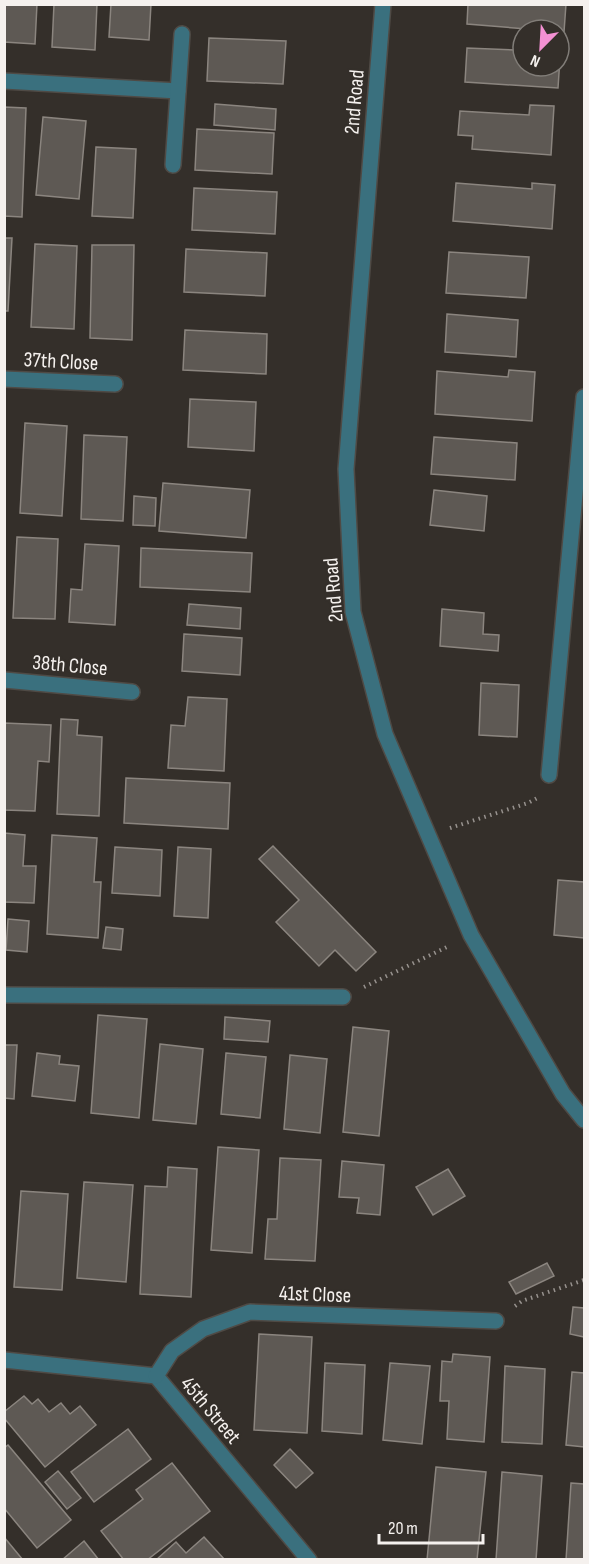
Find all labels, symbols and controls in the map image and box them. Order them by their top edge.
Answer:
north arrow [511,18,571,78]
text: N [528,50,543,71]
street label: 2nd Road [339,69,370,135]
street label: 37th Close [23,347,99,376]
street label: 2nd Road [318,557,349,623]
street label: 38th Close [31,650,109,681]
street label: 41st Close [278,1281,352,1308]
street label: 45th Street [175,1372,246,1449]
scale bar [379,1507,482,1545]
text: 20 m [388,1518,418,1539]

